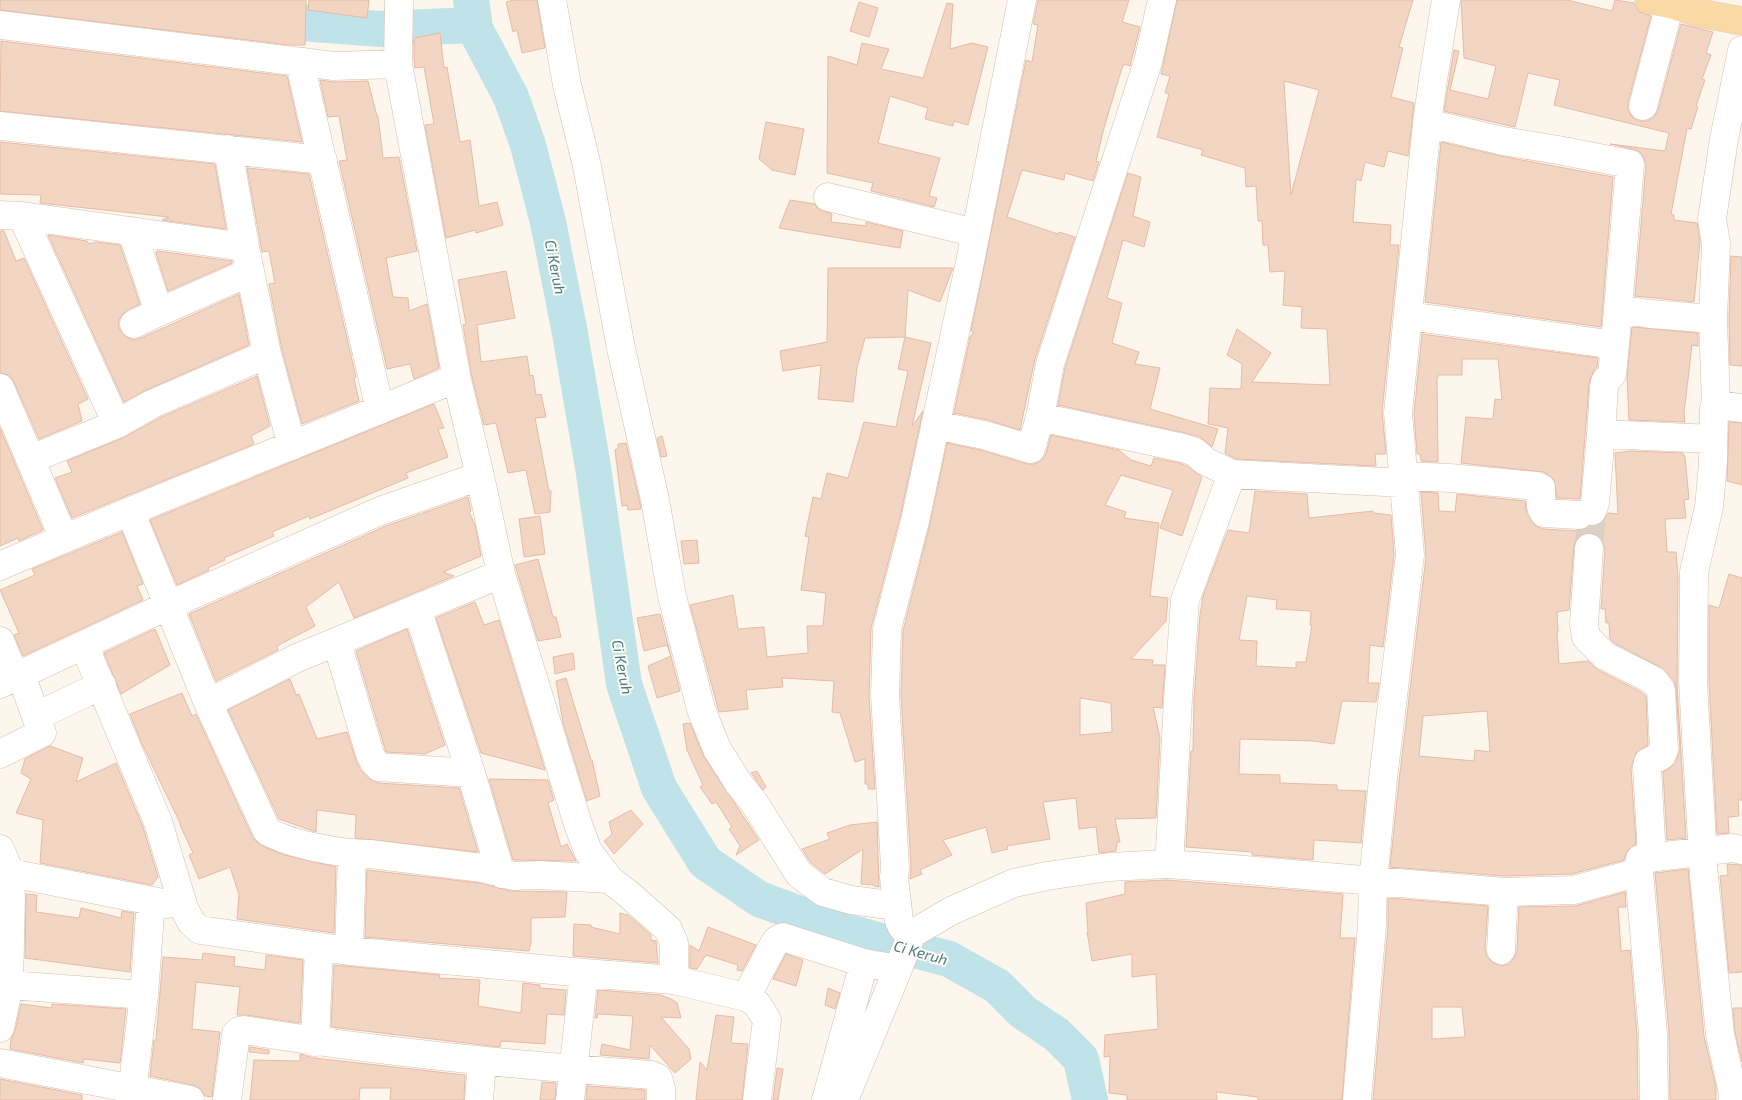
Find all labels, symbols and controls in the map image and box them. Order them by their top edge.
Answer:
water label: Ci Keruh [542,238,570,296]
water label: Ci Keruh [609,638,637,696]
water label: Ci Keruh [892,936,950,968]

